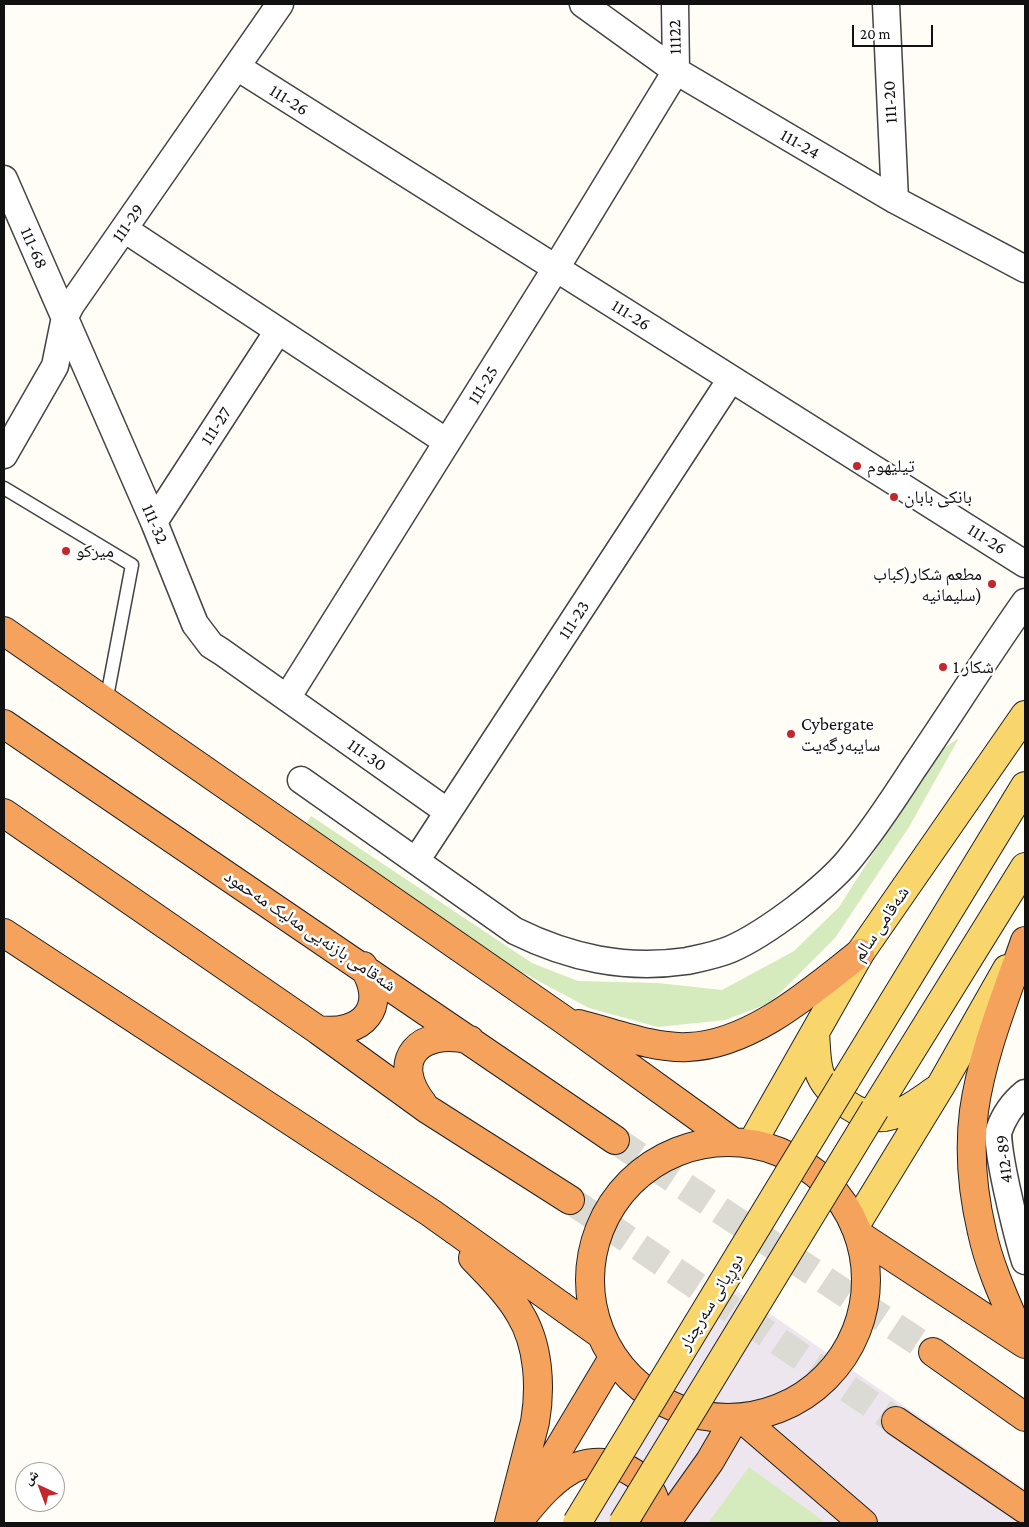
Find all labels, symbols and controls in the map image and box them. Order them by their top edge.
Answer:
scale bar [854,15,935,47]
street label: 11122 [664,19,686,55]
text: 20 m [860,26,891,42]
street label: 111-26 [265,80,313,120]
street label: 111-20 [878,80,902,124]
street label: 111-24 [776,124,824,164]
street label: 111-29 [107,200,149,246]
street label: 111-68 [15,224,53,272]
street label: 111-26 [607,295,655,335]
street label: 111-25 [463,362,503,408]
street label: 111-27 [196,403,236,449]
place label: تيليهوم [867,455,915,477]
marker: تيليهوم [851,460,863,472]
place label: بانکی بابان [904,486,972,508]
marker: بانکی بابان [888,491,900,503]
street label: 111-32 [137,501,173,547]
street label: 111-26 [963,519,1011,559]
place label: میرکو [76,540,114,562]
marker: میرکو [60,545,72,557]
place label: مطعم شكار(كباب سليمانيه) [873,563,982,606]
marker: مطعم شكار(كباب سليمانيه) [986,578,998,590]
street label: 111-23 [554,597,594,643]
place label: شكار 1 [953,656,994,678]
marker: شكار 1 [937,661,949,673]
place label: Cybergate سایبەرگەیت [801,713,880,756]
marker: Cybergate سایبەرگەیت [785,728,797,740]
street label: 111-30 [343,734,391,776]
street label: شەقامی بازنەیی مەلیک مەحمود [220,865,400,997]
street label: شەقامی سالم [848,882,914,966]
street label: 412-89 [991,1134,1017,1184]
street label: دوڕیانی سەرچنار [674,1250,748,1354]
north arrow [15,1462,65,1512]
text: ش [20,1466,41,1488]

